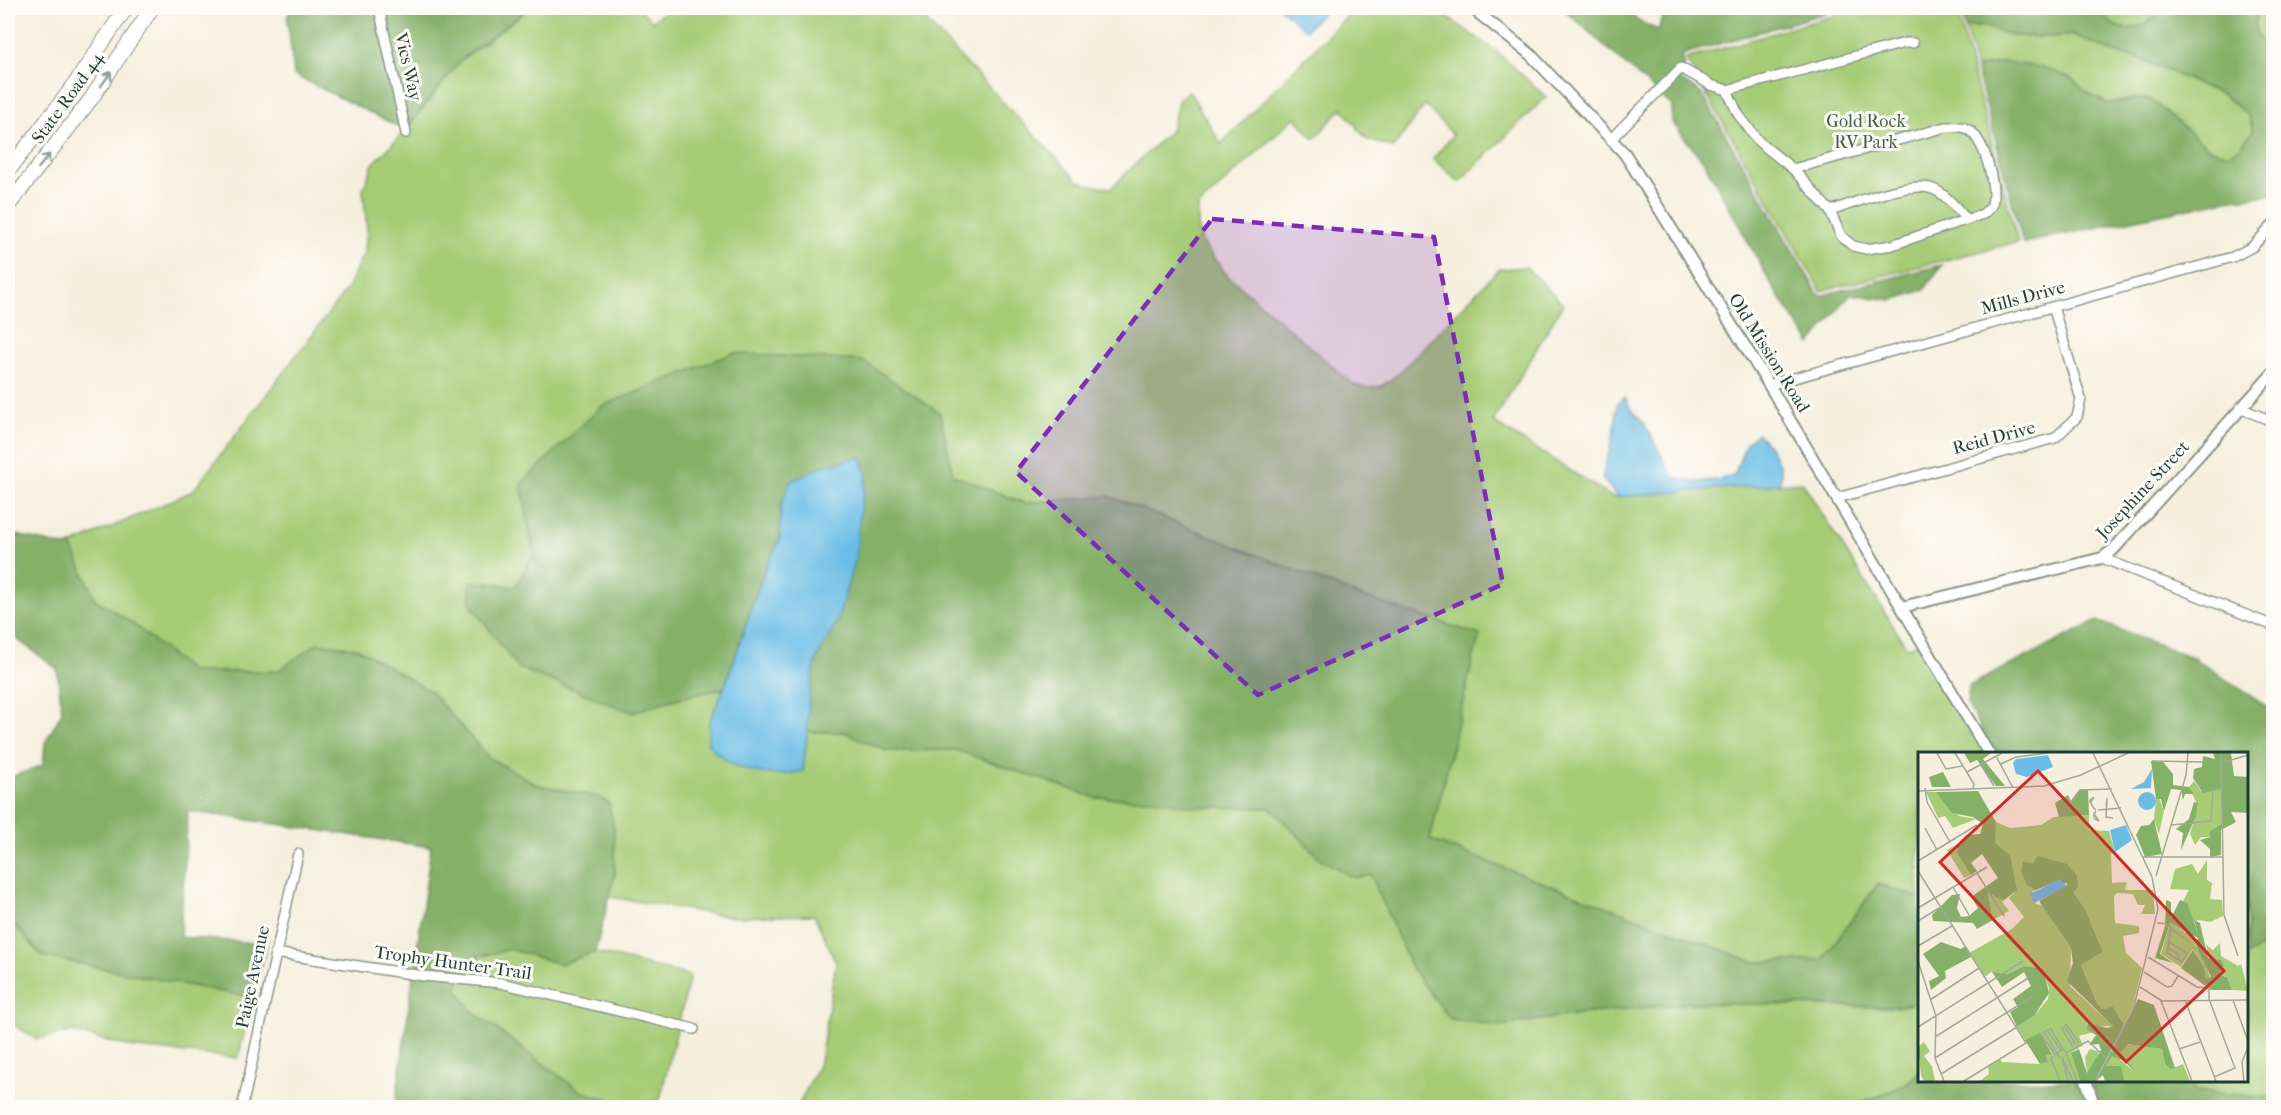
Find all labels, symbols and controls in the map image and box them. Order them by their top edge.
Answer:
street label: Vics Way [390,30,426,105]
street label: State Road 44 [28,48,109,148]
one-way arrow [99,70,112,87]
park label: Gold Rock RV Park [1826,111,1906,153]
one-way arrow [38,153,51,169]
street label: Mills Drive [1979,277,2067,319]
street label: Old Mission Road [1724,290,1814,417]
street label: Reid Drive [1950,417,2038,459]
street label: Josephine Street [2091,436,2194,545]
inset map [1918,752,2248,1082]
street label: Paige Avenue [232,924,274,1030]
street label: Trophy Hunter Trail [373,942,533,984]

